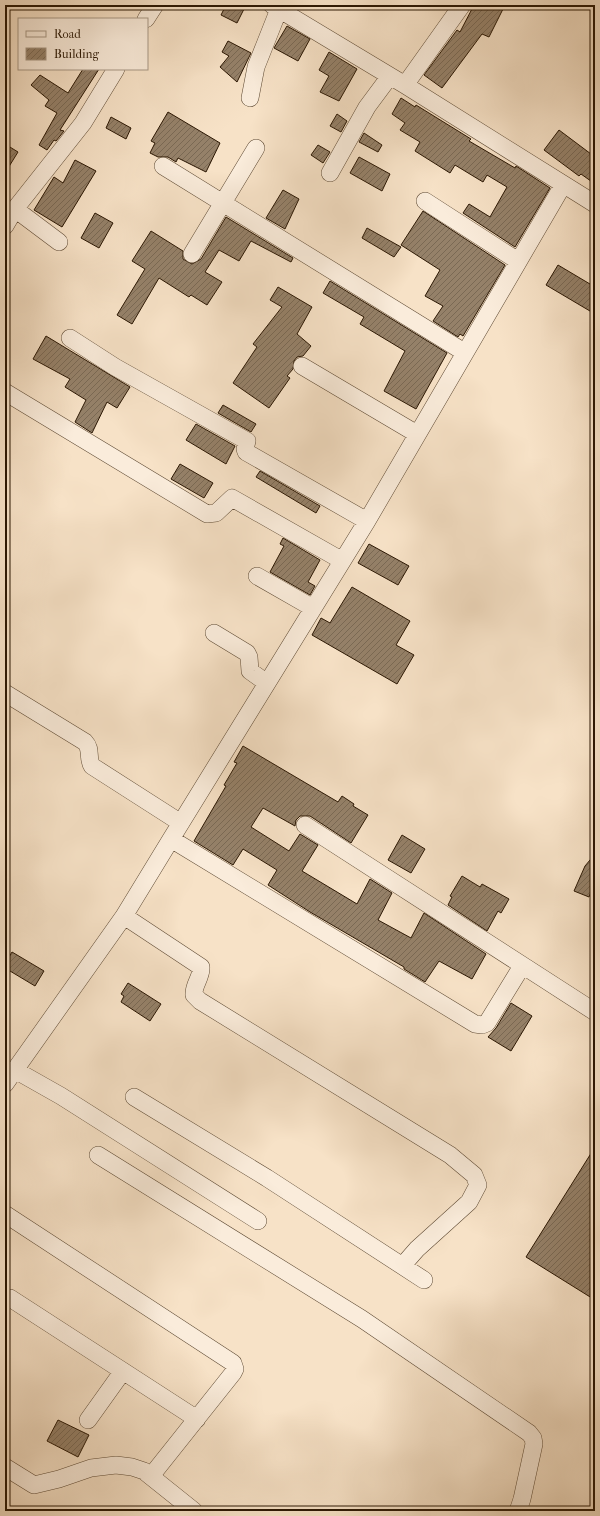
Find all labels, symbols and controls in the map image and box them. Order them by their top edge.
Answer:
legend [18,18,148,70]
text: Road [54,27,81,41]
text: Building [54,47,99,61]

